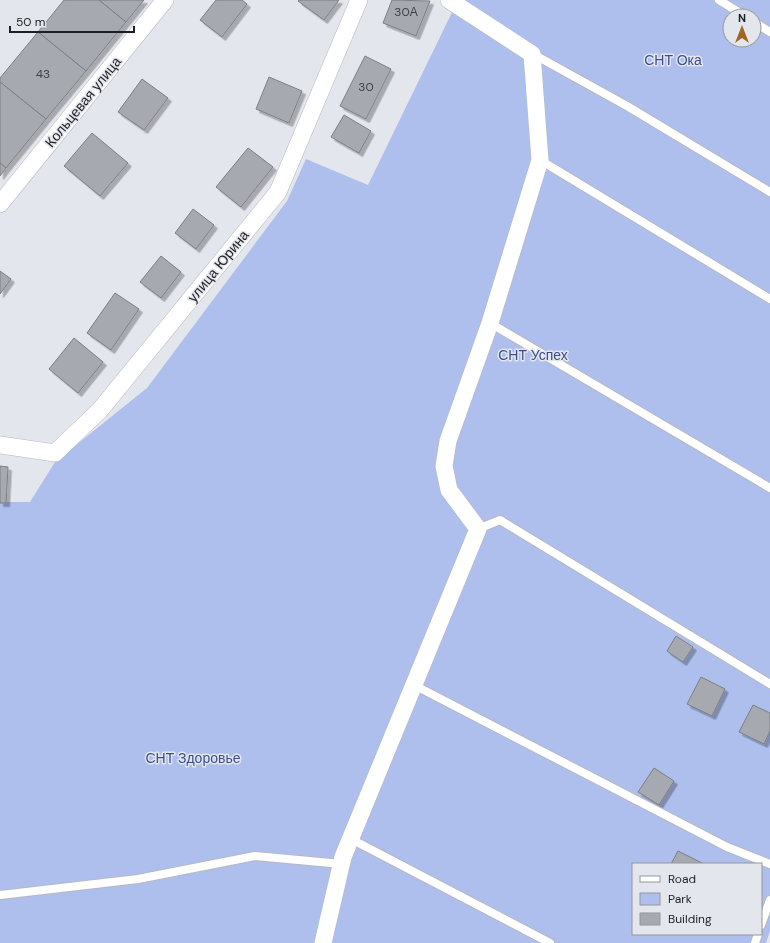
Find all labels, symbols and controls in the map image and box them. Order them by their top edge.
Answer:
house number: 30А [394,4,418,20]
scale bar [10,8,134,34]
north arrow [722,8,762,48]
text: N [738,11,746,25]
text: 50 m [16,14,45,30]
park label: СНТ Ока [644,51,702,69]
street label: Кольцевая улица [41,53,125,151]
house number: 43 [36,66,50,82]
house number: 30 [358,79,374,95]
street label: улица Юрина [183,226,253,306]
park label: СНТ Успех [498,346,568,364]
park label: СНТ Здоровье [146,749,241,767]
legend [632,863,762,935]
text: Road [668,871,696,887]
text: Park [668,891,692,907]
text: Building [668,911,712,927]

